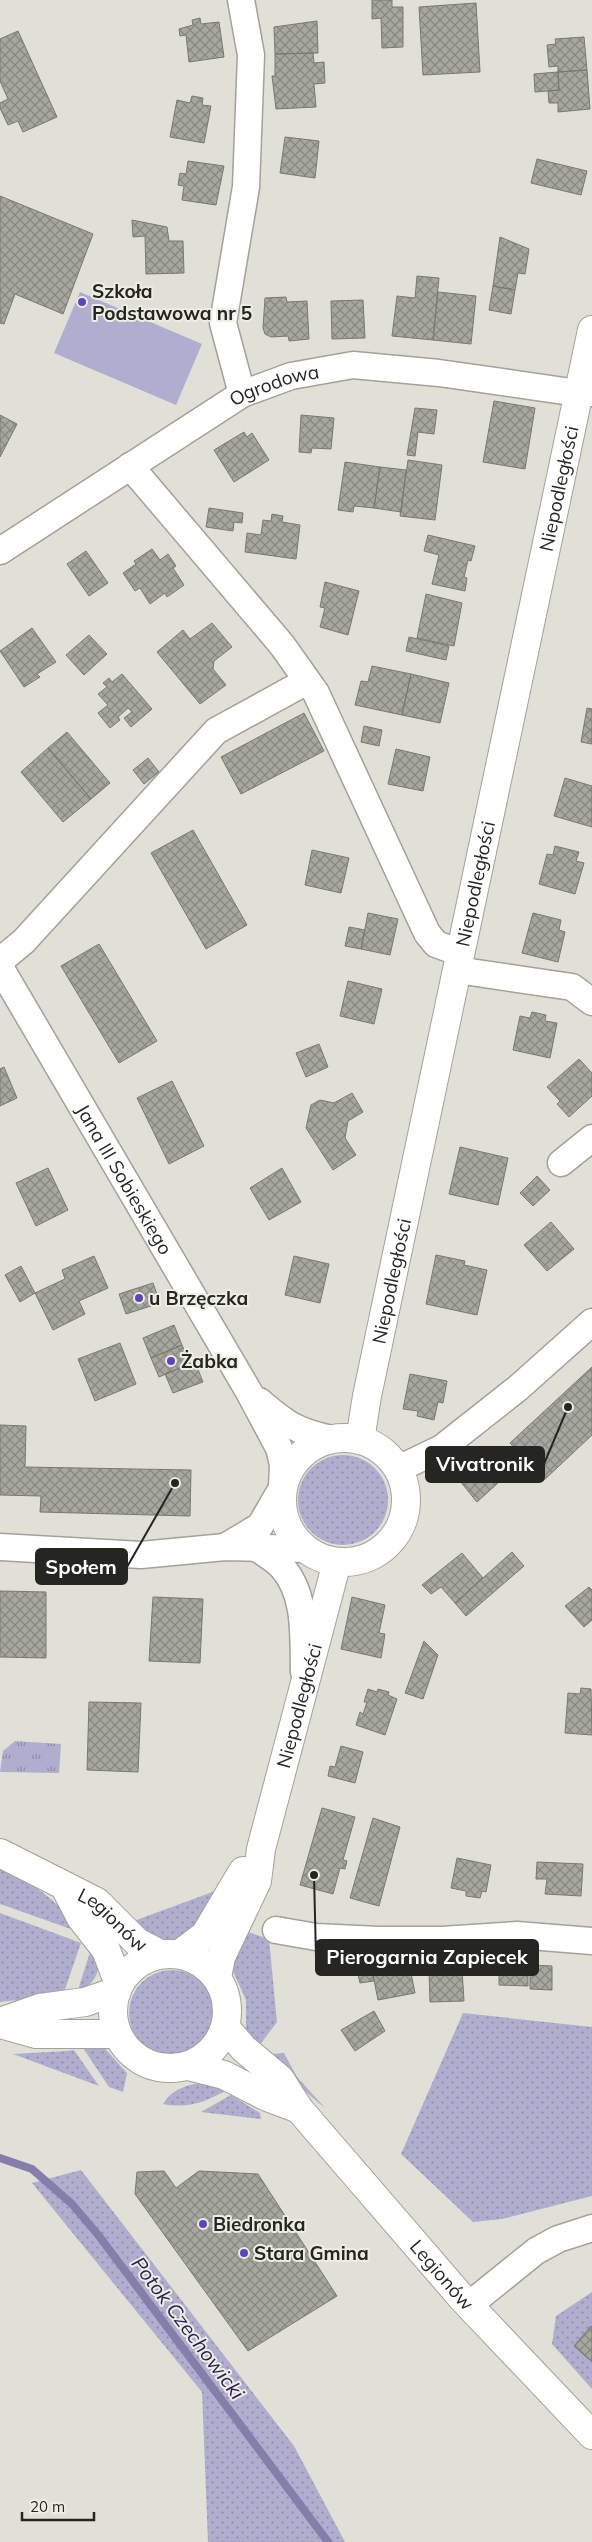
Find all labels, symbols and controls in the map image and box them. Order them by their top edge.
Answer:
place label: Szkoła Podstawowa nr 5 [92,279,252,325]
marker: Szkoła Podstawowa nr 5 [76,296,88,308]
street label: Ogrodowa [224,359,321,411]
street label: Niepodległości [534,424,583,554]
street label: Niepodległości [450,819,500,949]
street label: Jana III Sobieskiego [71,1100,178,1259]
street label: Niepodległości [366,1216,416,1346]
place label: u Brzęczka [149,1286,248,1310]
marker: u Brzęczka [133,1292,145,1304]
place label: Żabka [181,1349,238,1373]
marker: Żabka [165,1355,177,1367]
callout: Vivatronik [426,1447,544,1482]
text: Vivatronik [435,1451,535,1476]
callout: Społem [36,1549,127,1584]
text: Społem [45,1554,117,1579]
street label: Niepodległości [271,1641,327,1771]
street label: Legionów [74,1882,151,1957]
callout: Pierogarnia Zapiecek [316,1940,538,1975]
text: Pierogarnia Zapiecek [326,1944,529,1969]
place label: Biedronka [213,2212,305,2236]
marker: Biedronka [197,2218,209,2230]
street label: Legionów [405,2234,479,2315]
place label: Stara Gmina [254,2241,369,2265]
marker: Stara Gmina [238,2247,250,2259]
water label: Potok Czechowicki [127,2251,250,2404]
scale bar [22,2490,95,2522]
text: 20 m [30,2497,65,2516]

